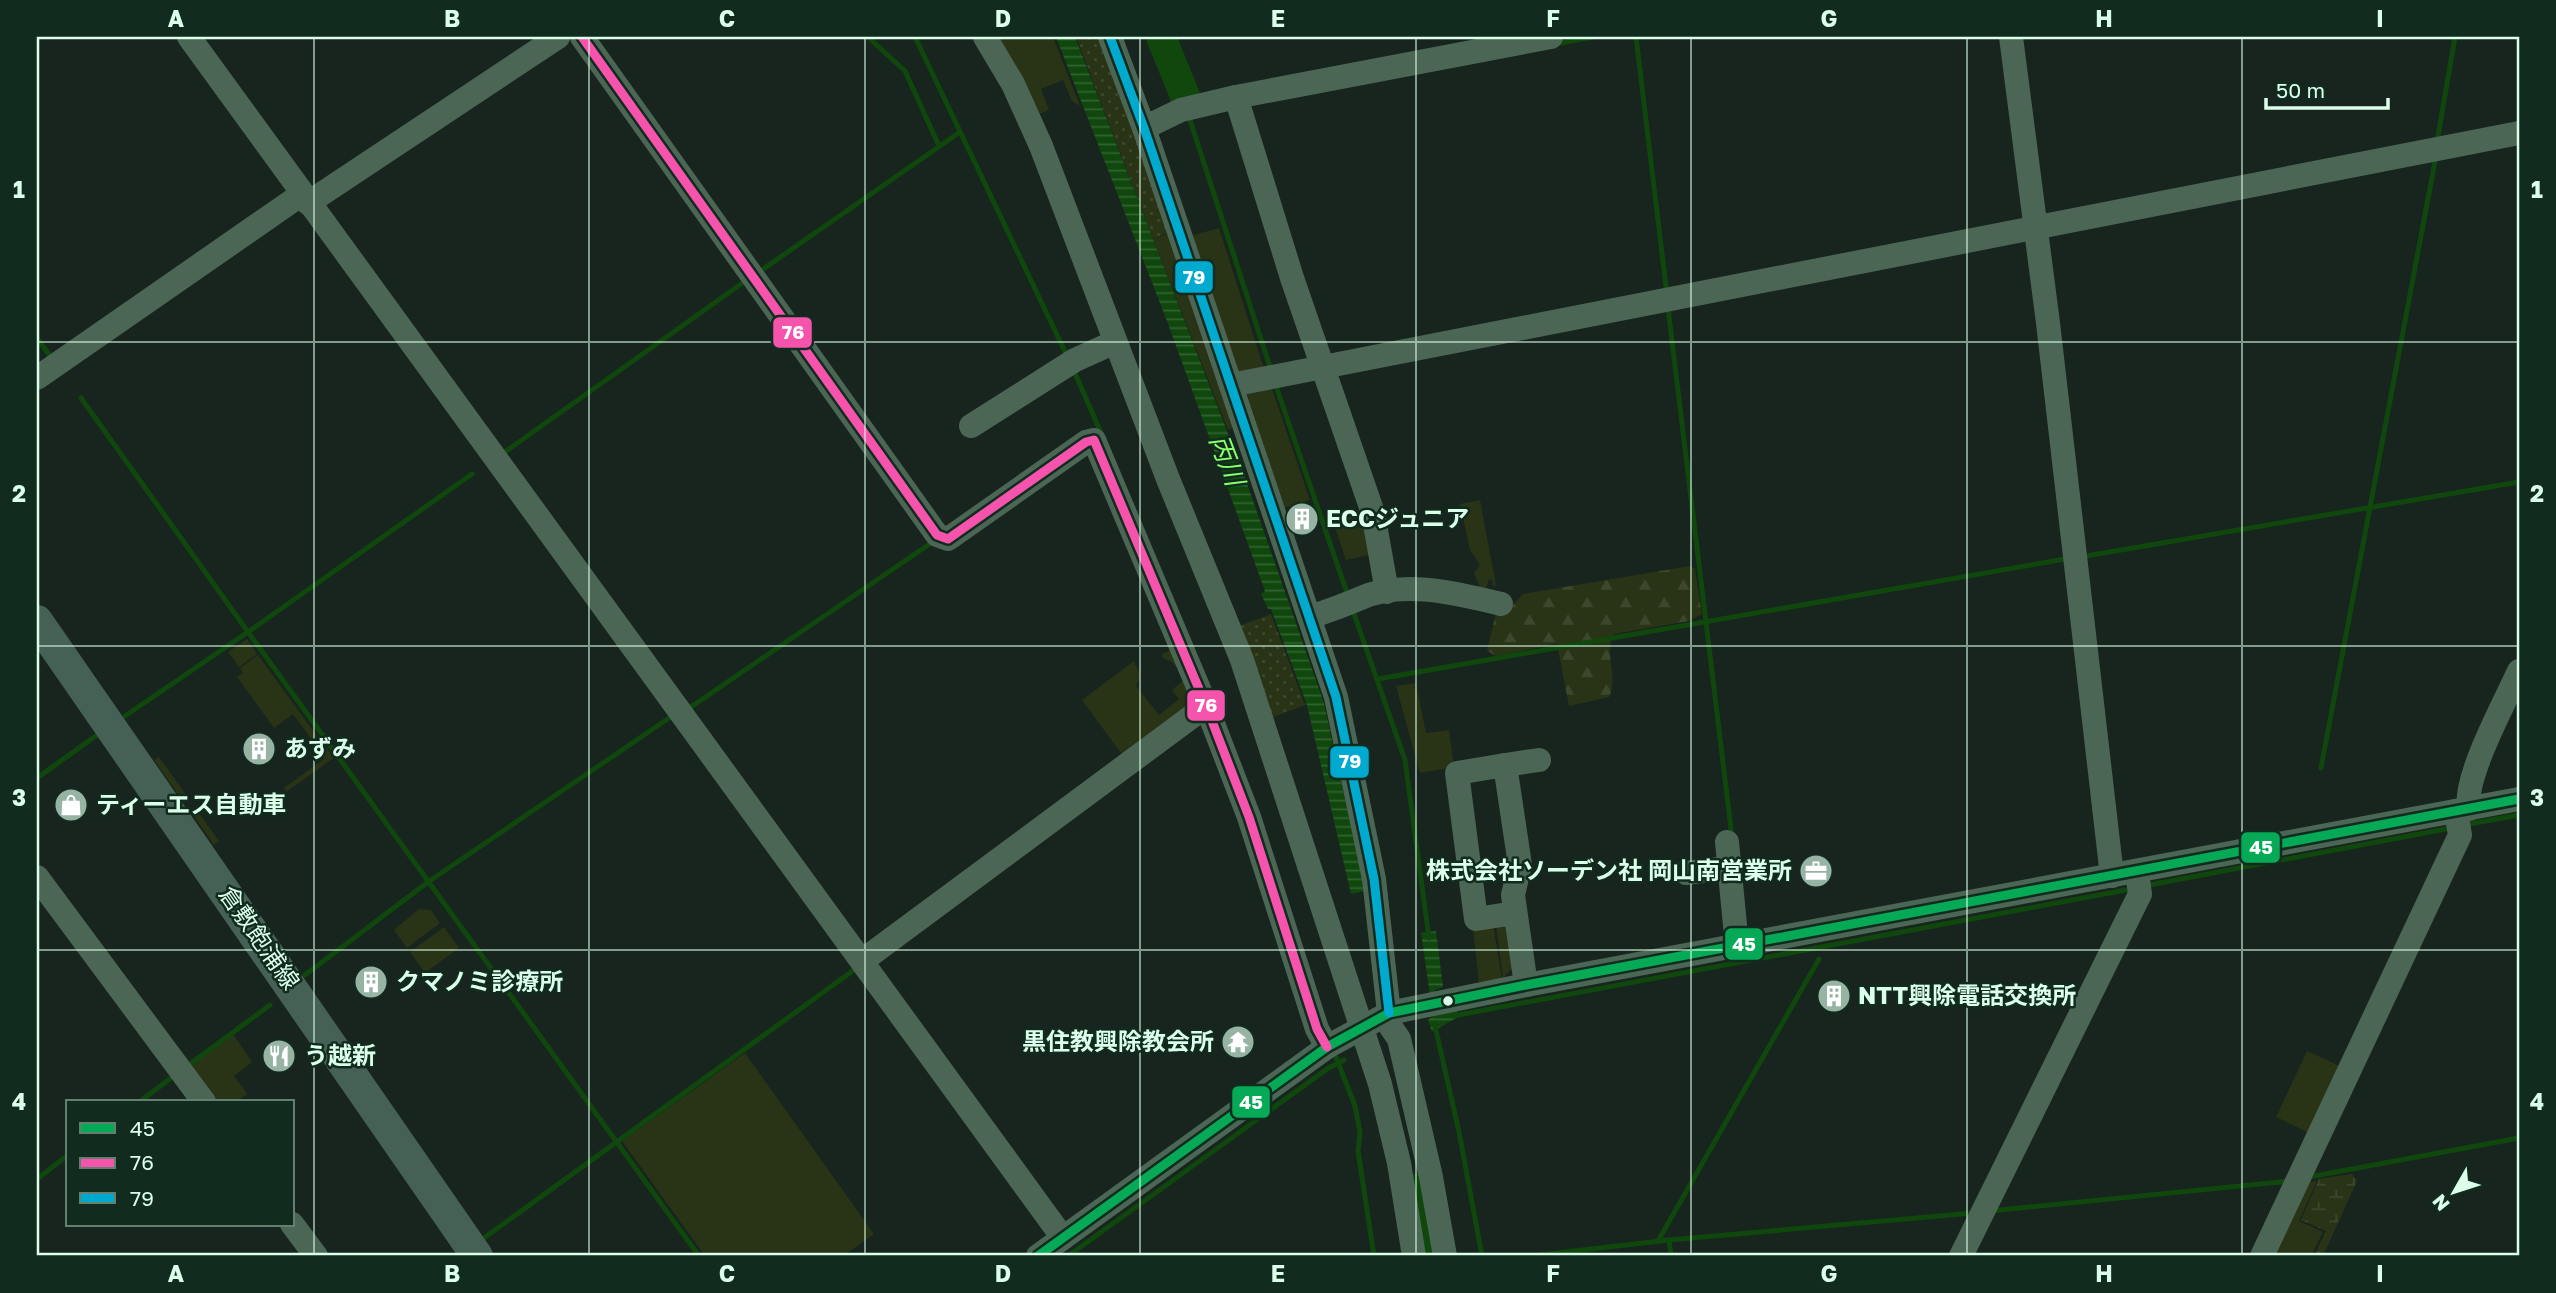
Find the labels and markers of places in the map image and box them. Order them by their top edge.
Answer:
building icon: ECCジュニア [1283,500,1321,538]
place label: ECCジュニア [1326,503,1469,532]
building icon: あずみ [240,730,278,768]
place label: あずみ [284,733,356,762]
shop icon: ティーエス自動車 [52,786,90,824]
place label: ティーエス自動車 [96,789,287,818]
office icon: 株式会社ソーデン社 岡山南営業所 [1797,852,1835,890]
place label: 株式会社ソーデン社 岡山南営業所 [1426,855,1792,884]
building icon: クマノミ診療所 [352,963,390,1001]
place label: クマノミ診療所 [396,966,563,995]
building icon: NTT興除電話交換所 [1815,977,1853,1015]
place label: NTT興除電話交換所 [1858,980,2076,1009]
unlabelled marker [1441,994,1455,1008]
temple icon: 黒住教興除教会所 [1219,1023,1257,1061]
place label: 黒住教興除教会所 [1022,1026,1214,1055]
restaurant icon: う越新 [260,1037,298,1075]
place label: う越新 [304,1040,376,1069]

